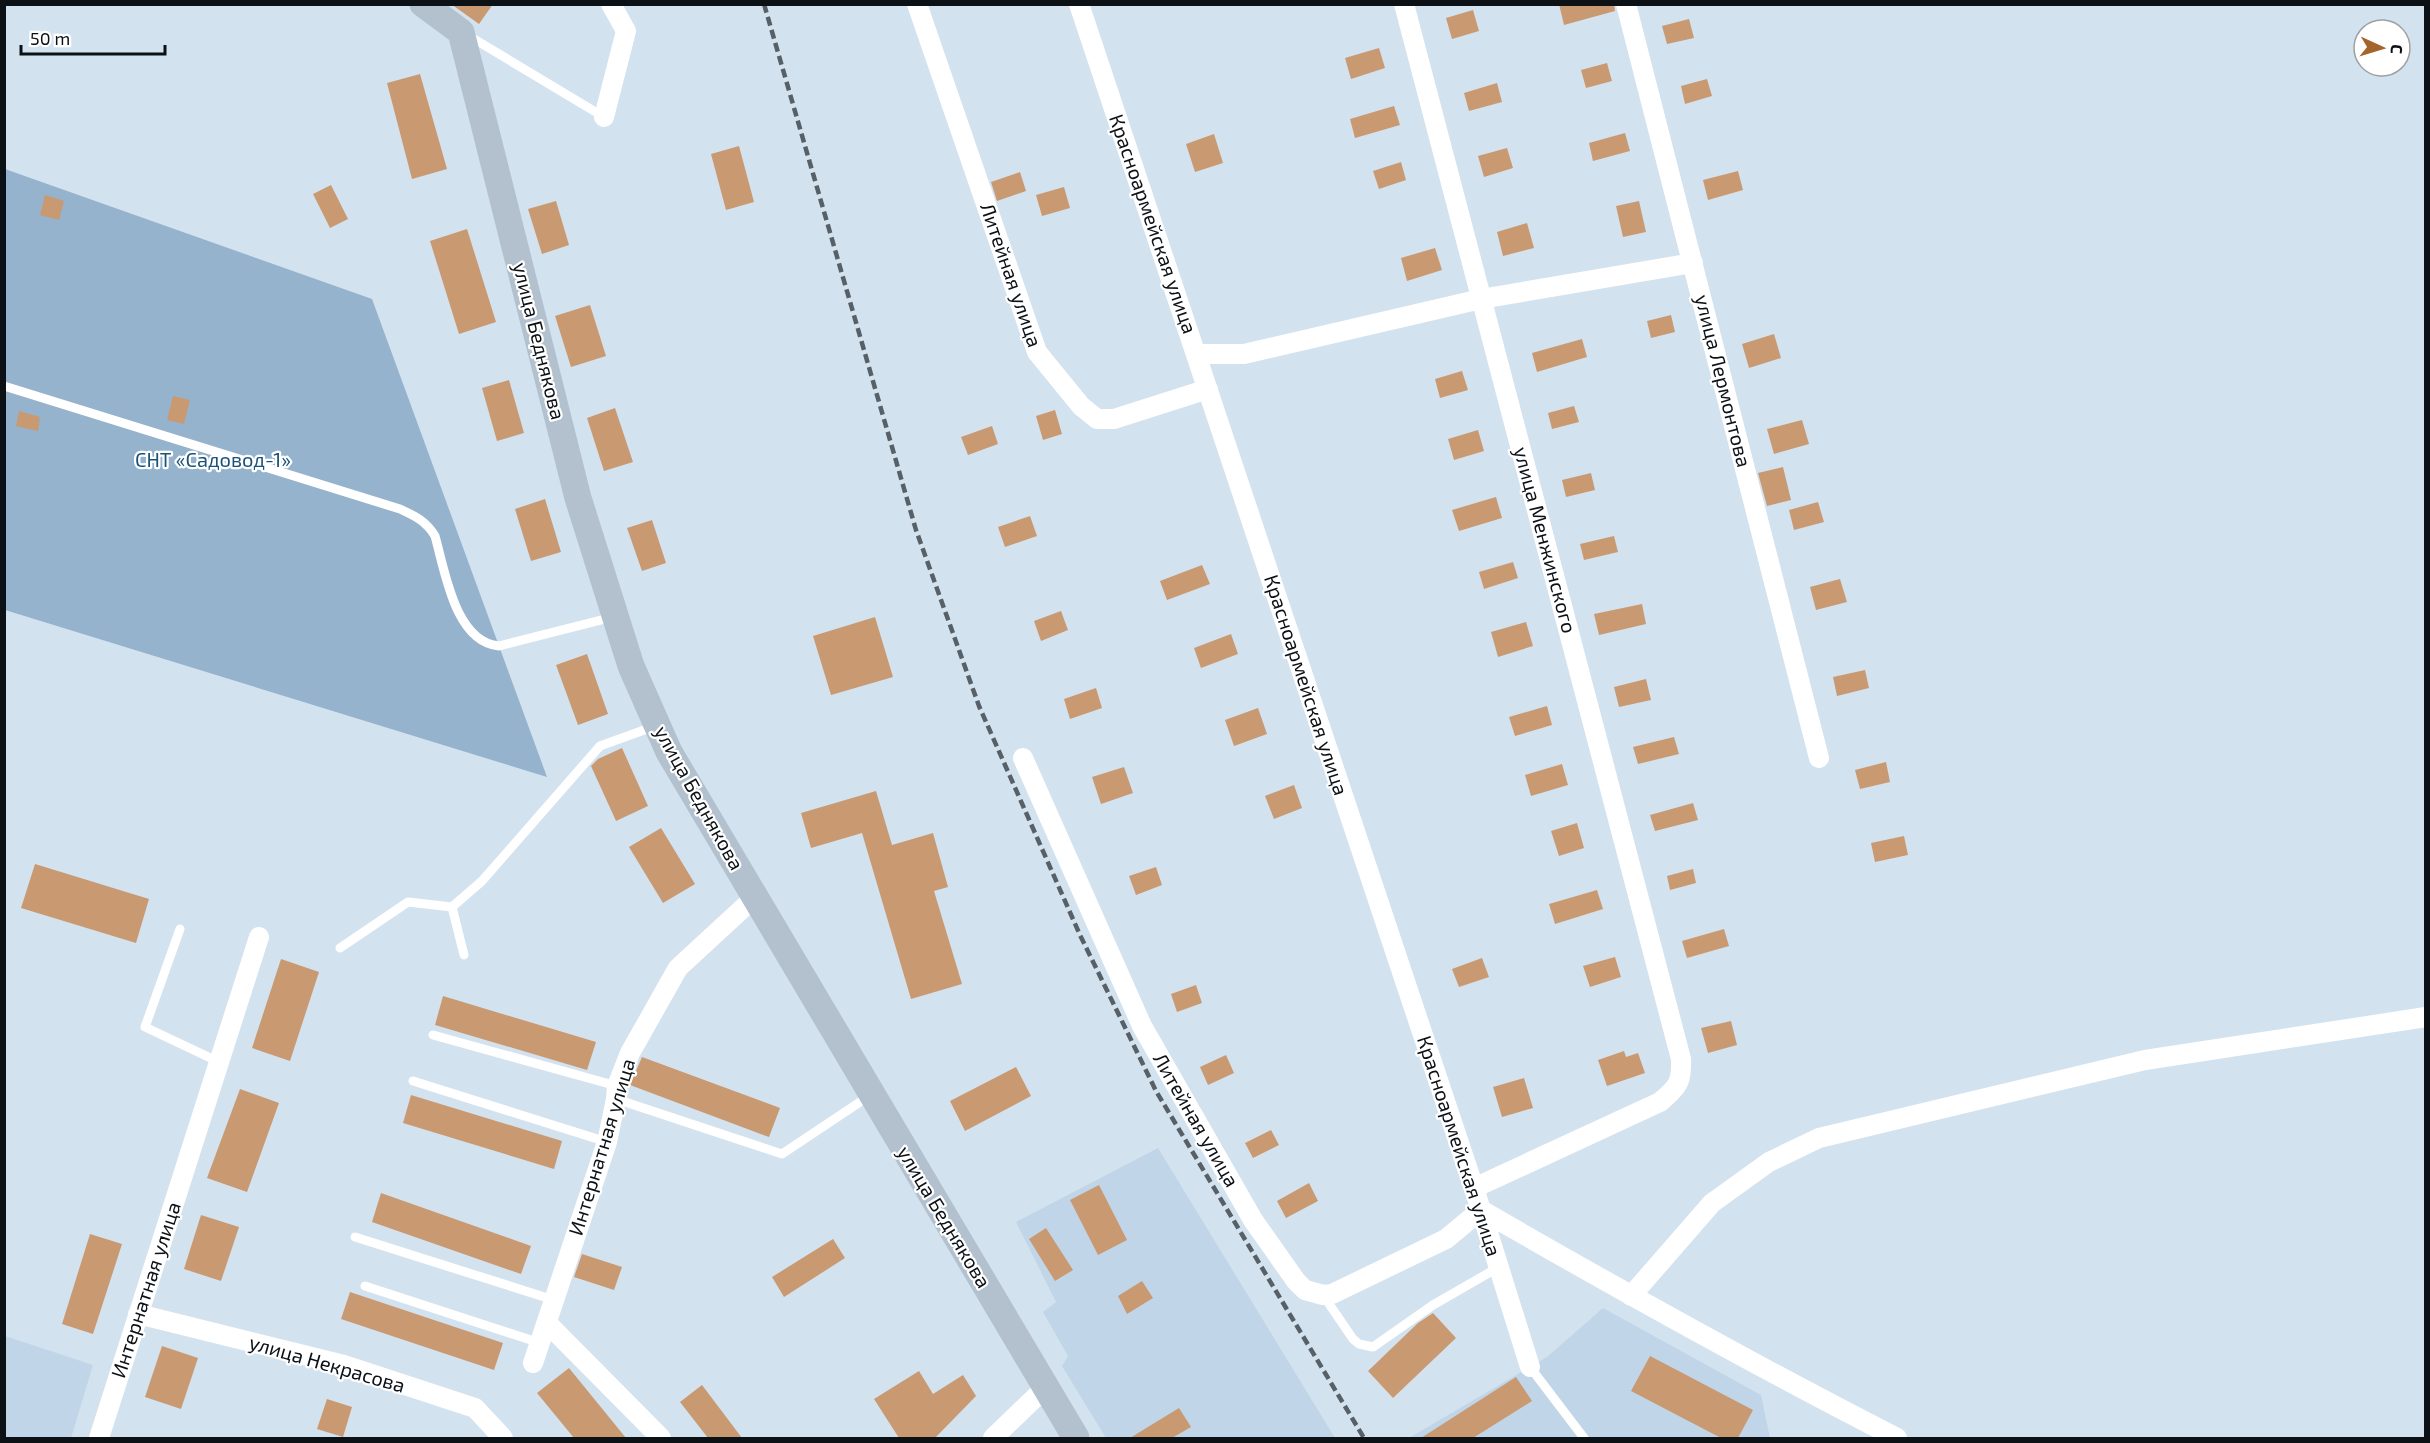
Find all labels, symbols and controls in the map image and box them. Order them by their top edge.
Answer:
scale bar [21,18,165,56]
north arrow [2352,18,2412,78]
text: 50 m [30,27,70,49]
text: С [2388,44,2407,54]
street label: Красноармейская улица [1104,111,1203,337]
street label: Литейная улица [975,199,1048,350]
street label: улица Беднякова [508,260,571,422]
street label: улица Лермонтова [1690,292,1757,470]
street label: улица Менжинского [1509,444,1582,636]
park label: СНТ «Садовод-1» [135,447,291,471]
street label: Красноармейская улица [1259,571,1354,798]
street label: улица Беднякова [649,721,749,874]
street label: Красноармейская улица [1412,1032,1507,1259]
street label: Литейная улица [1148,1048,1245,1191]
street label: Интернатная улица [563,1055,640,1238]
street label: улица Беднякова [892,1141,997,1292]
street label: Интернатная улица [105,1199,186,1381]
street label: улица Некрасова [246,1329,408,1398]

